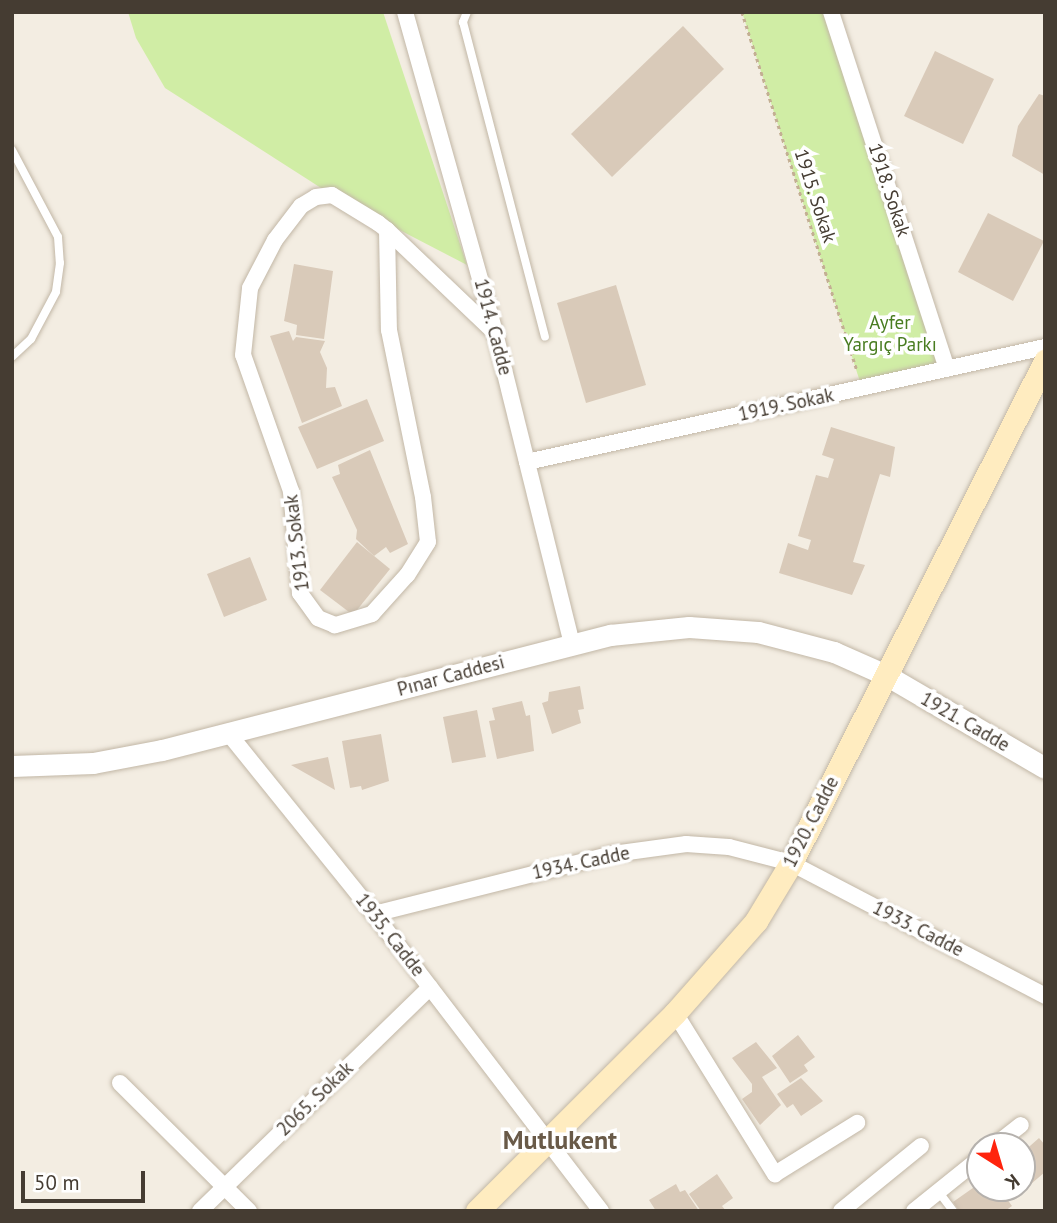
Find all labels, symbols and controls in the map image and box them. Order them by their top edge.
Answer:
street label: 1918. Sokak [863,140,915,240]
street label: 1915. Sokak [789,146,841,246]
street label: 1914. Cadde [469,275,517,379]
park label: Ayfer Yargıç Parkı [843,312,937,356]
street label: 1919. Sokak [735,384,837,426]
street label: 1913. Sokak [280,493,314,593]
street label: Pınar Caddesi [395,651,507,701]
street label: 1921. Cadde [916,687,1014,757]
street label: 1920. Cadde [778,772,844,872]
street label: 1934. Cadde [529,841,633,885]
street label: 1935. Cadde [350,888,430,982]
street label: 1933. Cadde [868,896,968,962]
street label: 2065. Sokak [272,1057,358,1141]
district label: Mutlukent [503,1124,617,1156]
north arrow [966,1132,1036,1202]
scale bar [24,1156,149,1200]
text: 50 m [34,1169,80,1196]
text: K [1001,1169,1024,1195]

